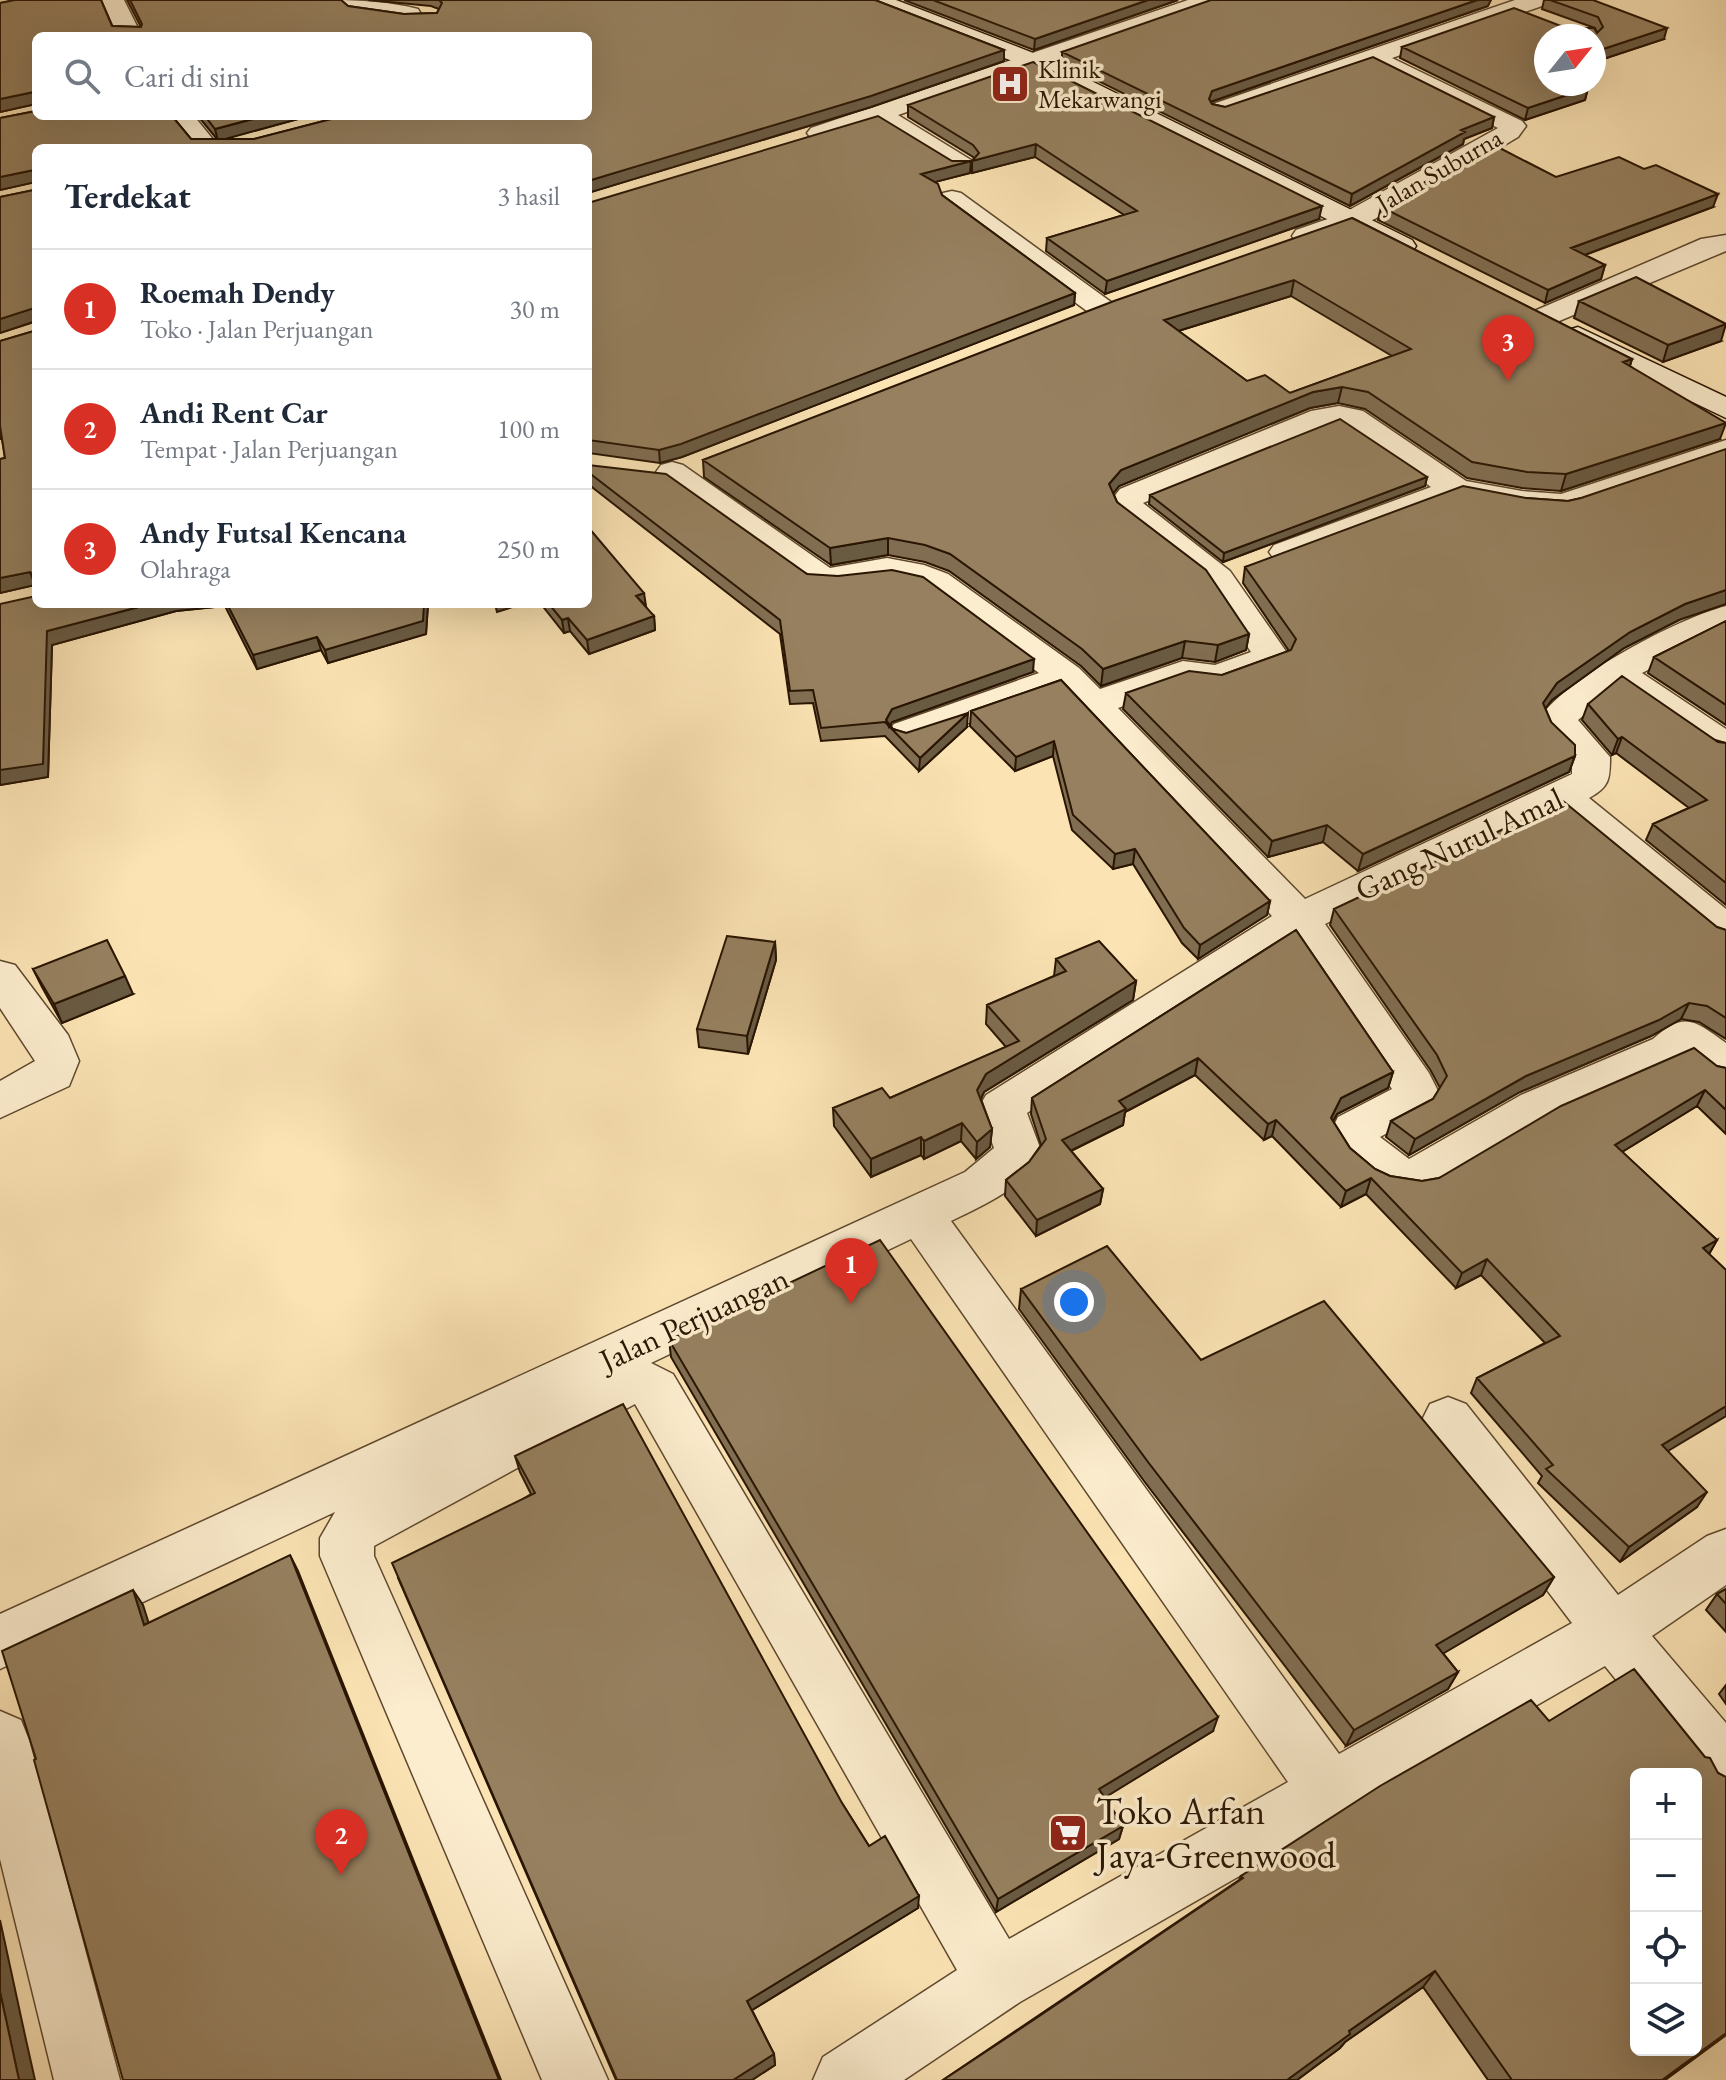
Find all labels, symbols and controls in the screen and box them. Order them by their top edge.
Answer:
north arrow [1534,24,1606,96]
search box [32,32,592,120]
place label: Klinik Mekarwangi [1038,52,1162,116]
icon: search [60,54,104,98]
text: Cari di sini [124,57,249,96]
hospital icon: Klinik Mekarwangi [989,63,1031,105]
street label: Jalan Suburna [1368,120,1509,221]
text: Terdekat [64,174,191,218]
text: 3 hasil [498,179,560,213]
text: Roemah Dendy [140,273,335,312]
text: 1 [83,292,97,326]
text: 30 m [510,292,560,326]
text: Toko · Jalan Perjuangan [140,312,374,346]
pin: 3 [1482,315,1534,381]
text: Andi Rent Car [140,393,328,432]
text: 2 [83,412,97,446]
text: 100 m [497,412,560,446]
text: Tempat · Jalan Perjuangan [140,432,398,466]
text: Andy Futsal Kencana [140,513,407,552]
text: 3 [83,532,97,566]
text: 250 m [497,532,560,566]
text: Olahraga [140,552,231,586]
street label: Gang Nurul Amal [1348,777,1570,911]
pin: 1 [825,1238,877,1304]
street label: Jalan Perjuangan [590,1257,795,1382]
your location [1054,1282,1094,1322]
map controls [1630,1768,1702,2056]
button: + [1630,1768,1702,1840]
place label: Toko Arfan Jaya-Greenwood [1093,1786,1337,1879]
pin: 2 [315,1809,367,1875]
supermarket icon: Toko Arfan Jaya-Greenwood [1047,1812,1089,1854]
button: − [1630,1840,1702,1912]
button: locate [1630,1912,1702,1984]
button: layers [1630,1984,1702,2056]

